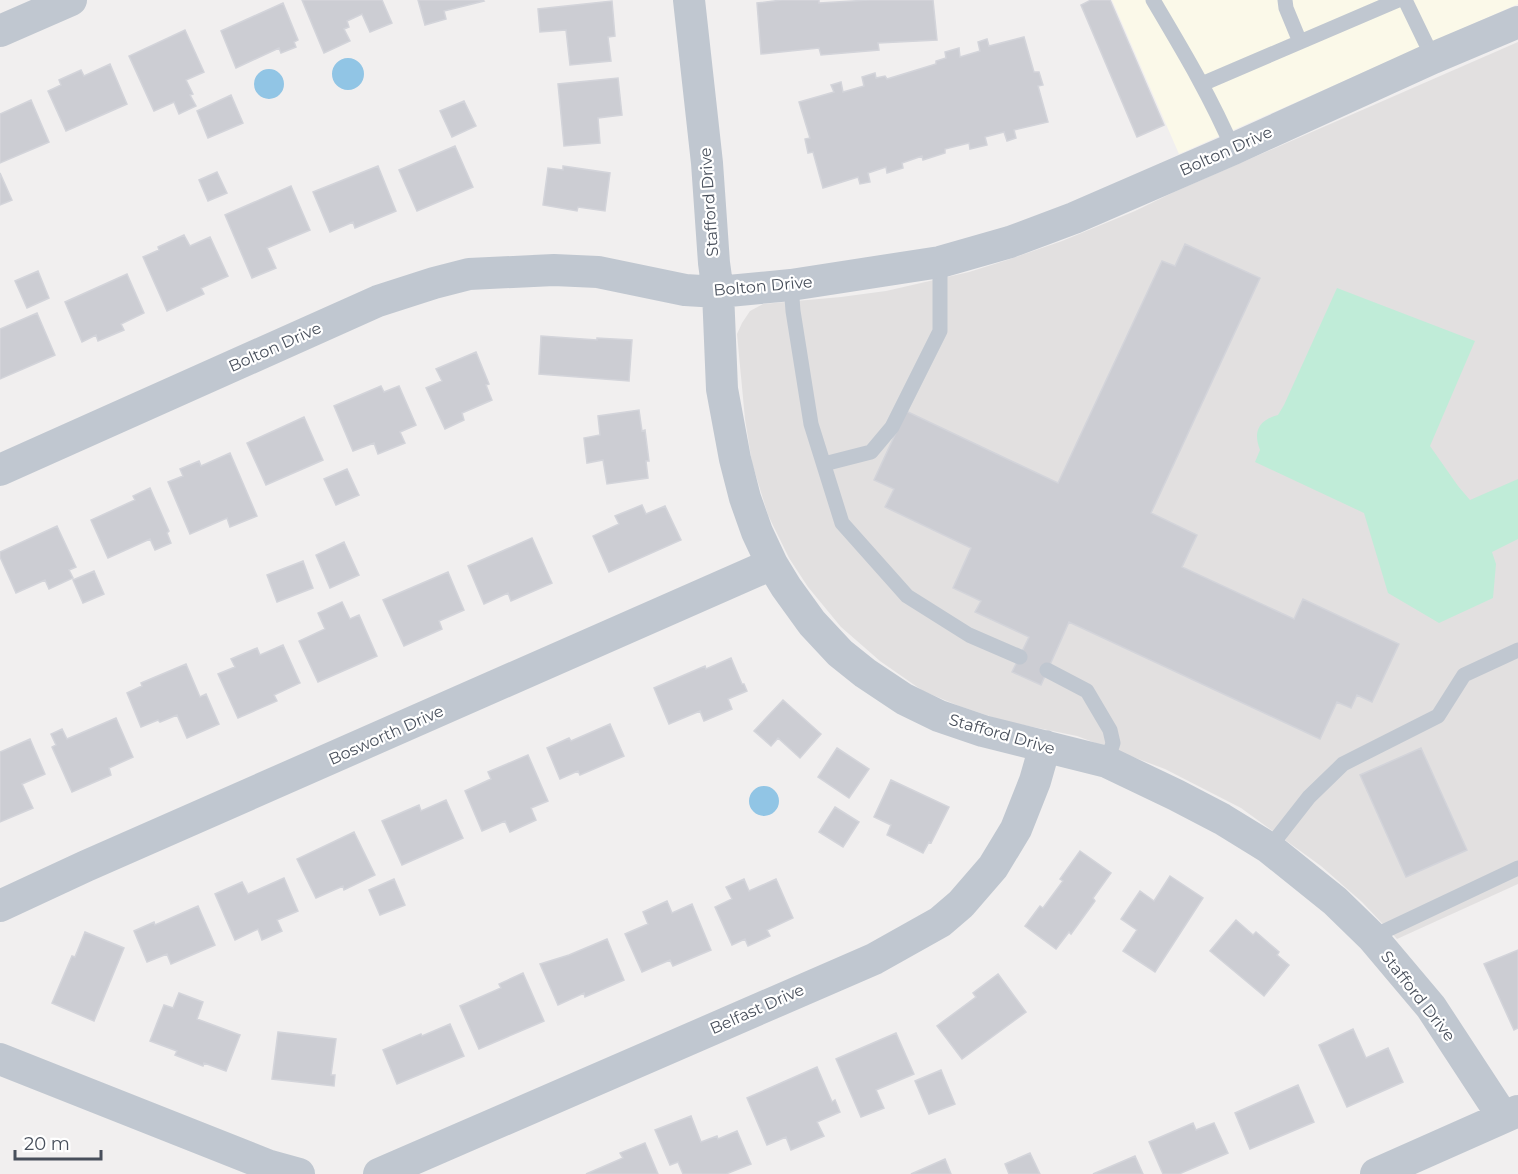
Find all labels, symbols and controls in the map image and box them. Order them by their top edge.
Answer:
street label: Bolton Drive [1177,122,1275,180]
street label: Stafford Drive [696,147,722,257]
street label: Bolton Drive [713,272,813,300]
street label: Bolton Drive [226,318,324,376]
street label: Bosworth Drive [326,701,446,769]
street label: Stafford Drive [947,710,1057,758]
street label: Stafford Drive [1377,947,1459,1045]
street label: Belfast Drive [707,980,807,1038]
scale bar [15,1123,100,1161]
text: 20 m [24,1133,70,1155]

